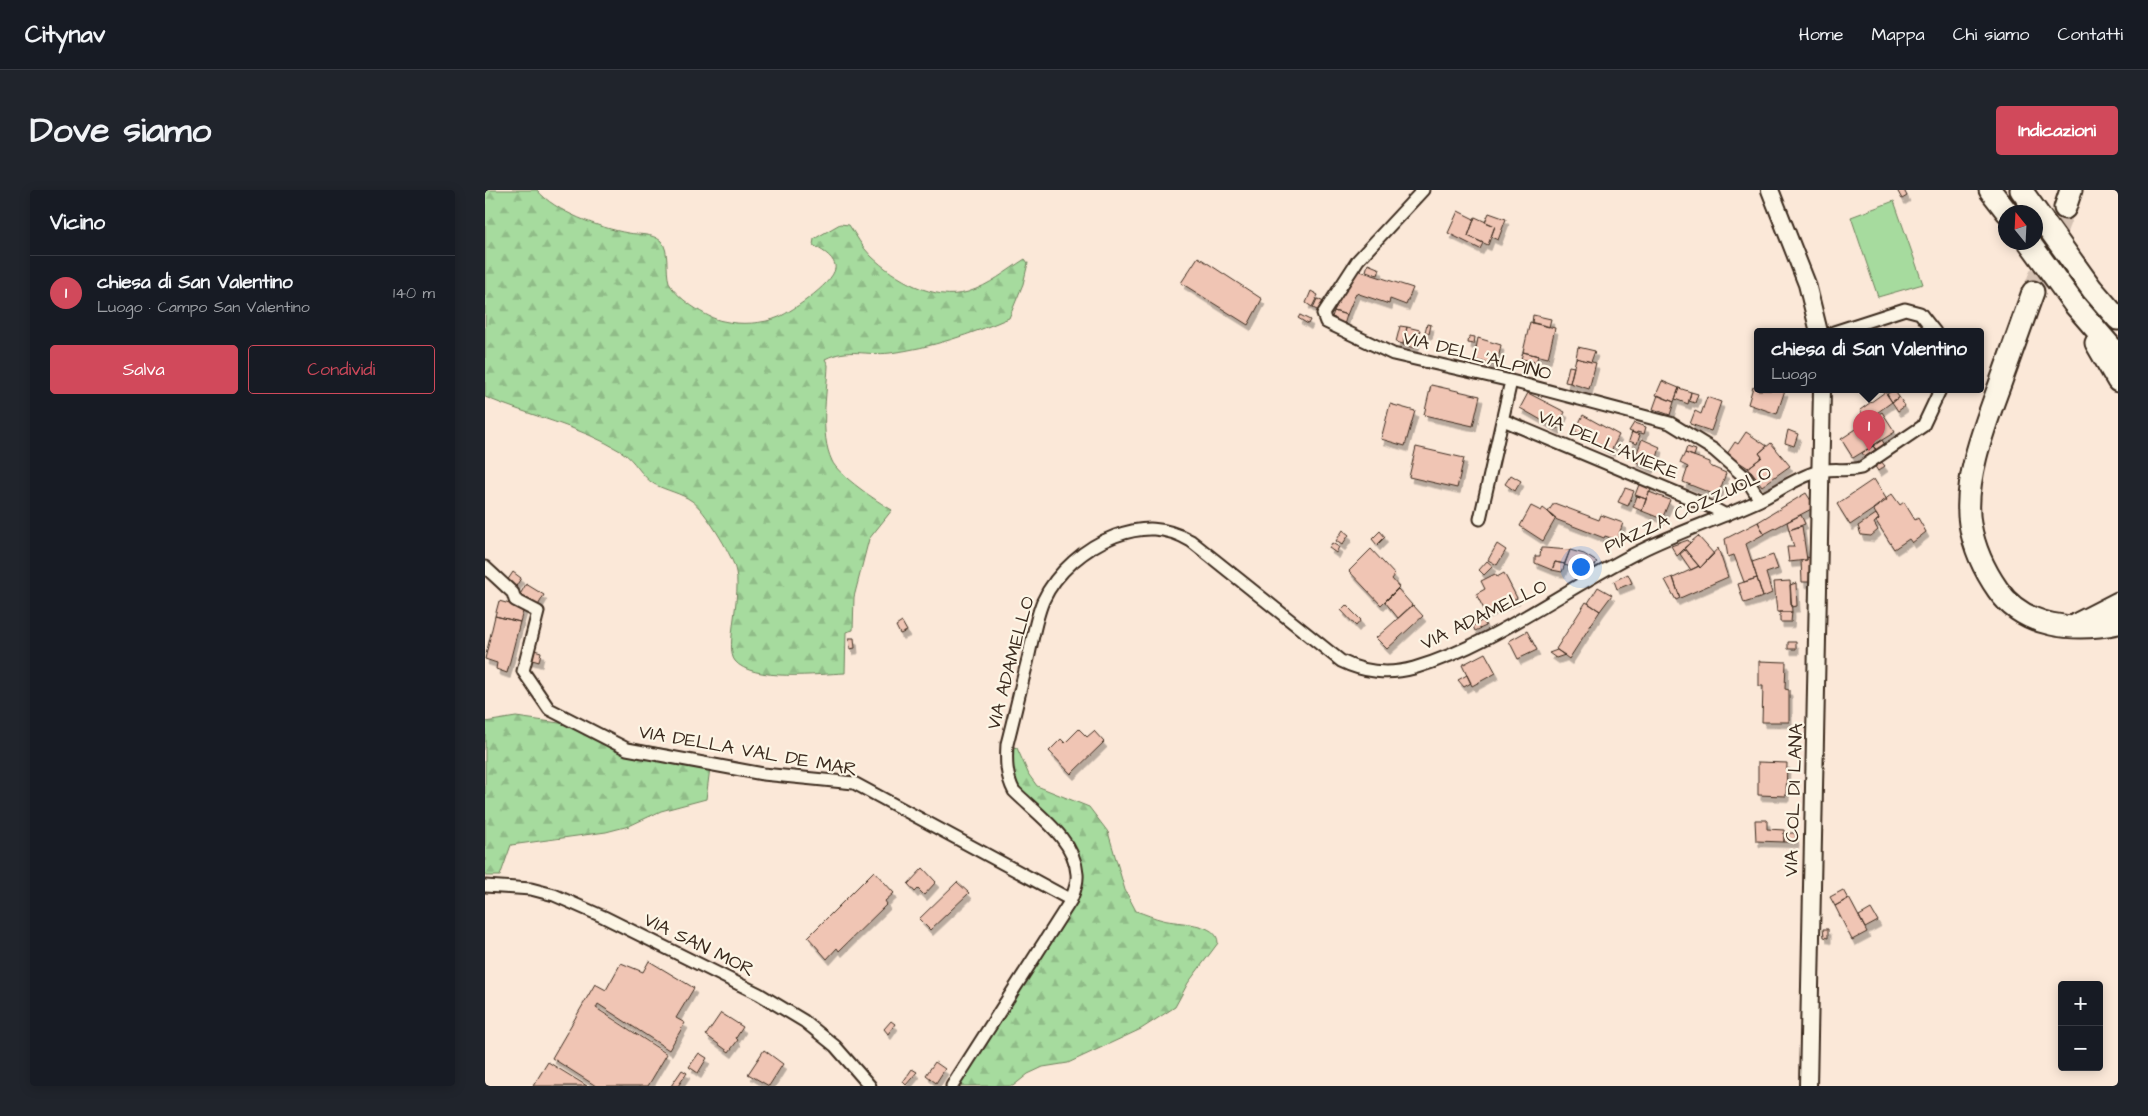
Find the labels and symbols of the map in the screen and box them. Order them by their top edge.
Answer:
north arrow [1998,205,2043,250]
street label: VIA DELL'ALPINO [1400,324,1555,388]
street label: VIA DELL'AVIERE [1533,403,1683,487]
pin: 1 [1853,410,1885,451]
street label: PIAZZA COZZUOLO [1600,459,1776,561]
your location [1568,554,1594,580]
street label: VIA ADAMELLO [1416,573,1552,657]
street label: VIA ADAMELLO [980,593,1042,733]
street label: VIA DELLA VAL DE MAR [636,718,860,784]
street label: VIA COL DI LANA [1778,723,1810,877]
street label: VIA SAN MOR [639,906,759,984]

